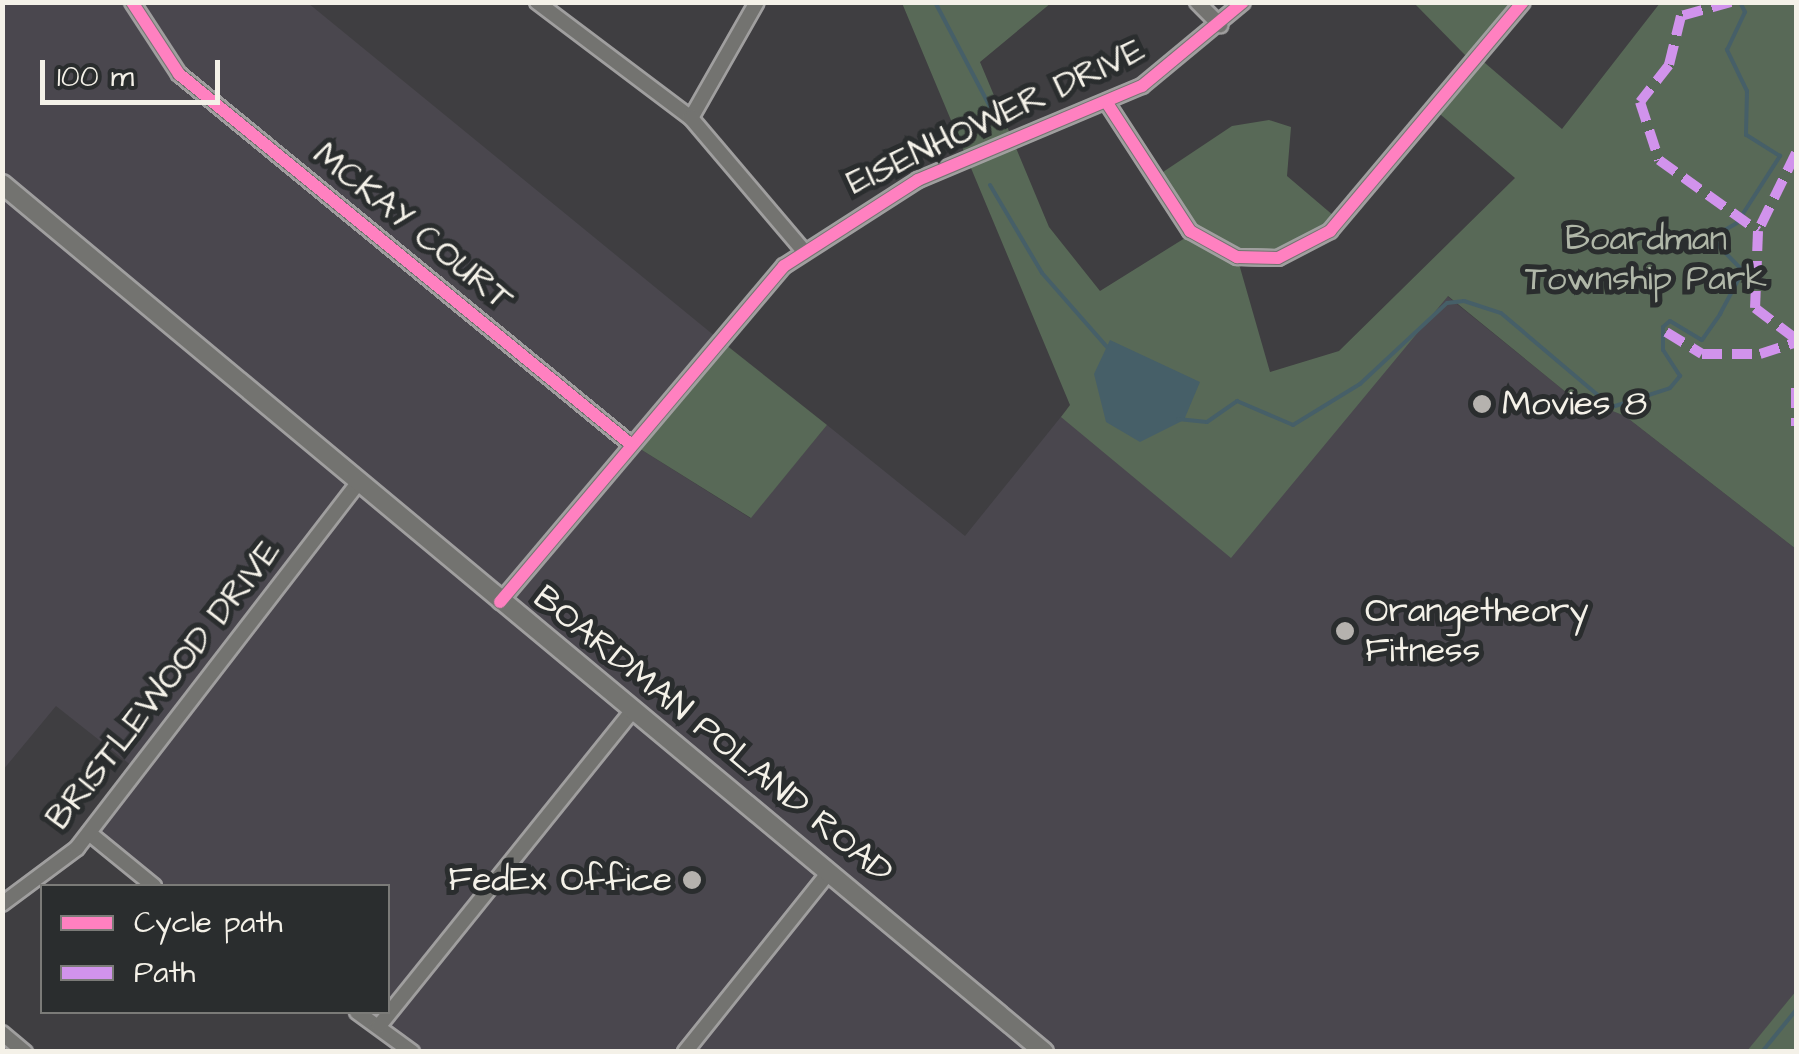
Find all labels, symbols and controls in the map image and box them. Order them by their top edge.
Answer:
street label: EISENHOWER DRIVE [840,30,1152,204]
scale bar [45,40,225,102]
text: 100 m [57,56,134,98]
street label: MCKAY COURT [305,134,521,320]
park label: Boardman Township Park [1525,218,1767,300]
place label: Movies 8 [1502,383,1647,425]
marker: Movies 8 [1471,393,1493,415]
street label: BRISTLEWOOD DRIVE [38,532,290,838]
street label: BOARDMAN POLAND ROAD [525,577,901,893]
place label: Orangetheory Fitness [1365,590,1589,672]
marker: Orangetheory Fitness [1334,620,1356,642]
place label: FedEx Office [448,859,672,901]
marker: FedEx Office [681,869,703,891]
legend [40,884,390,1014]
text: Cycle path [134,902,283,944]
text: Path [134,952,195,994]

